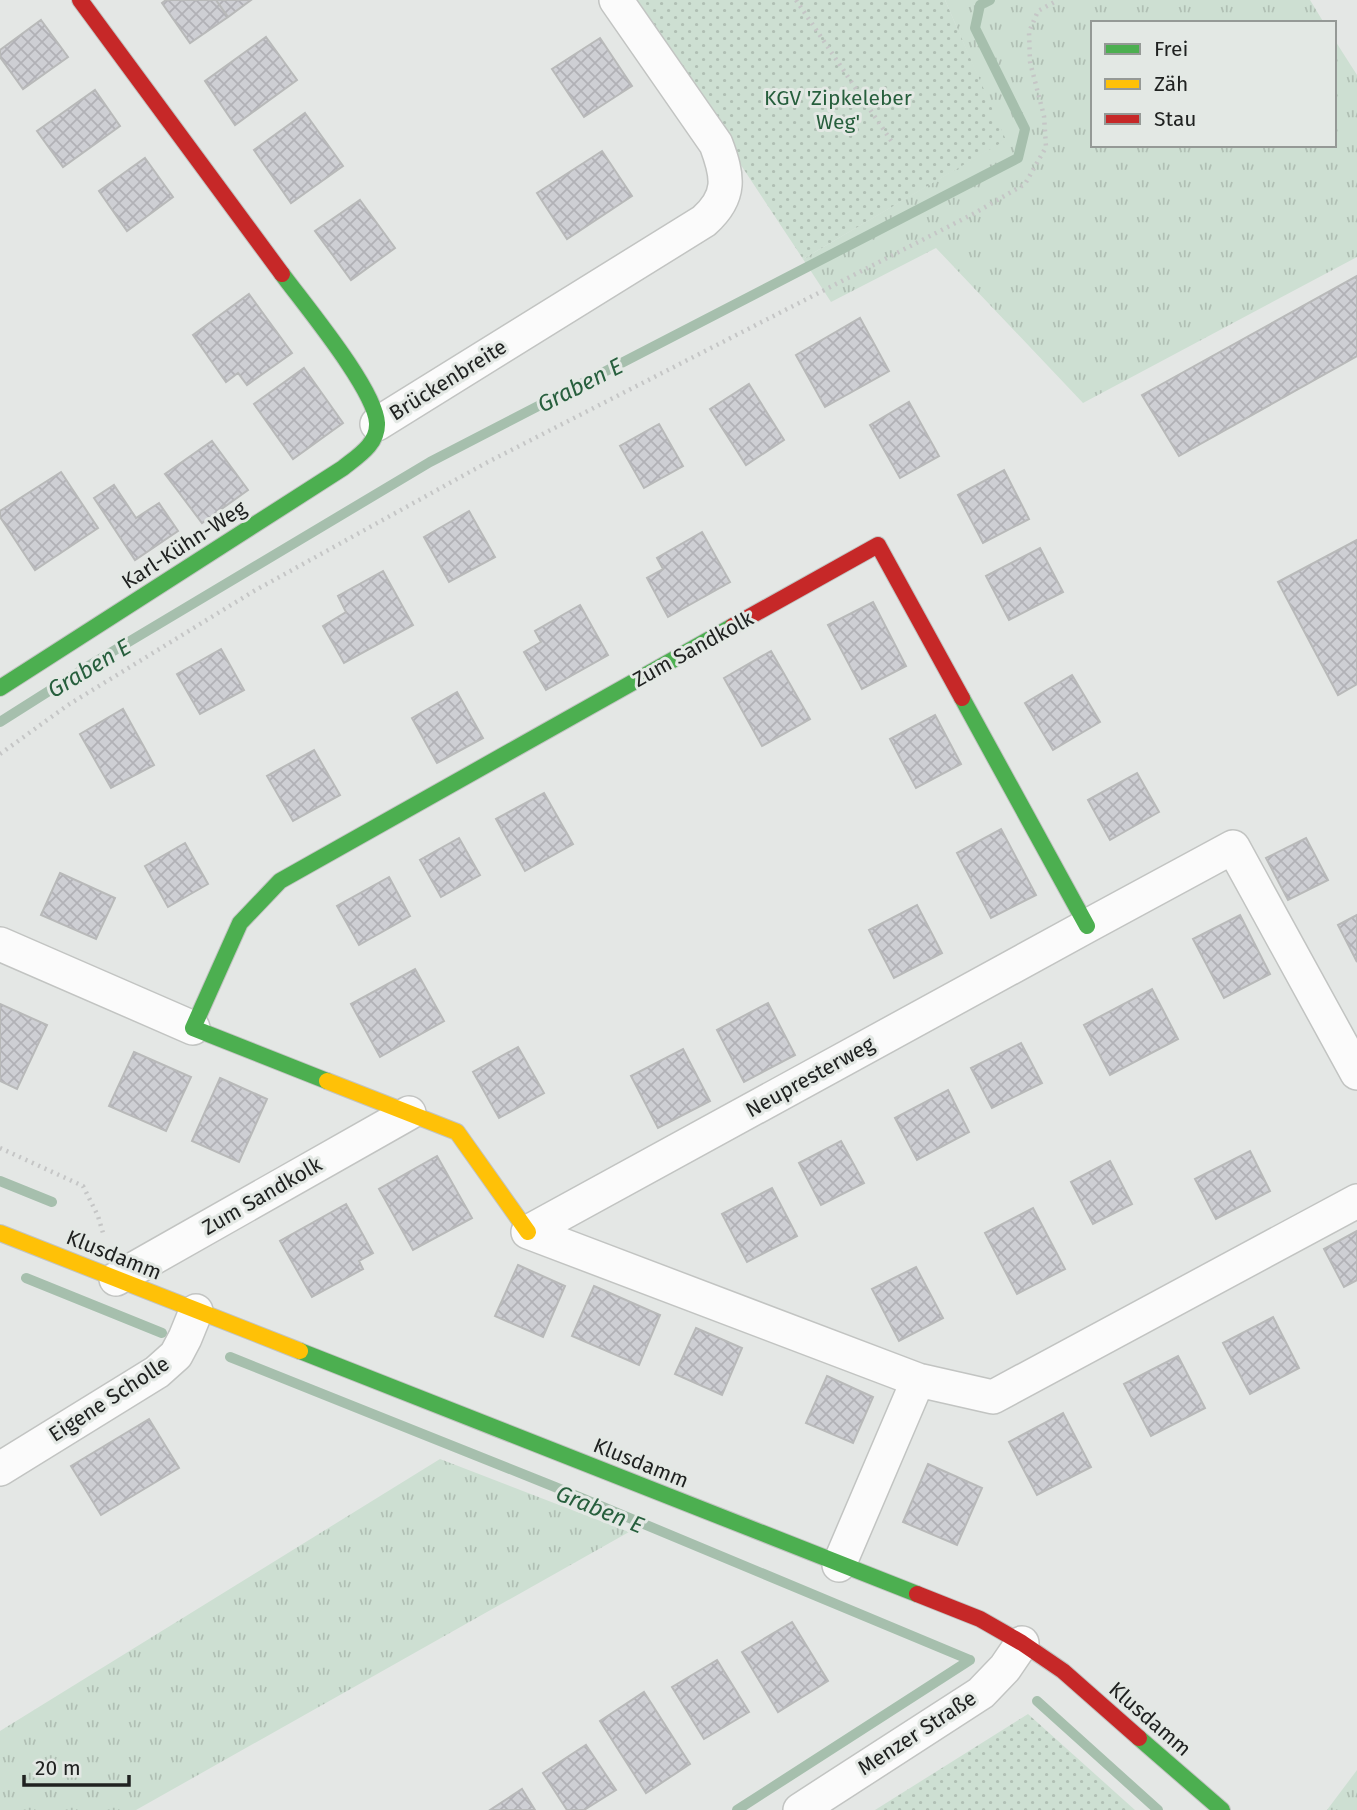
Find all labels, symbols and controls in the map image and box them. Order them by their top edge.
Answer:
legend [1091,21,1336,147]
text: Frei [1154,36,1188,62]
text: Zäh [1154,71,1188,97]
park label: KGV 'Zipkeleber Weg' [764,85,912,135]
text: Stau [1154,106,1197,132]
street label: Brückenbreite [385,334,511,426]
water label: Graben E [533,351,628,418]
street label: Karl-Kühn-Weg [117,495,251,595]
street label: Zum Sandkolk [628,605,758,693]
water label: Graben E [42,632,136,704]
street label: Neupresterweg [741,1031,879,1123]
street label: Zum Sandkolk [198,1151,327,1241]
street label: Klusdamm [63,1224,165,1286]
street label: Eigene Scholle [44,1350,174,1448]
street label: Klusdamm [590,1432,692,1494]
water label: Graben E [552,1479,649,1540]
street label: Klusdamm [1104,1676,1196,1762]
street label: Menzer Straße [853,1685,981,1781]
scale bar [24,1744,130,1788]
text: 20 m [35,1755,81,1781]

